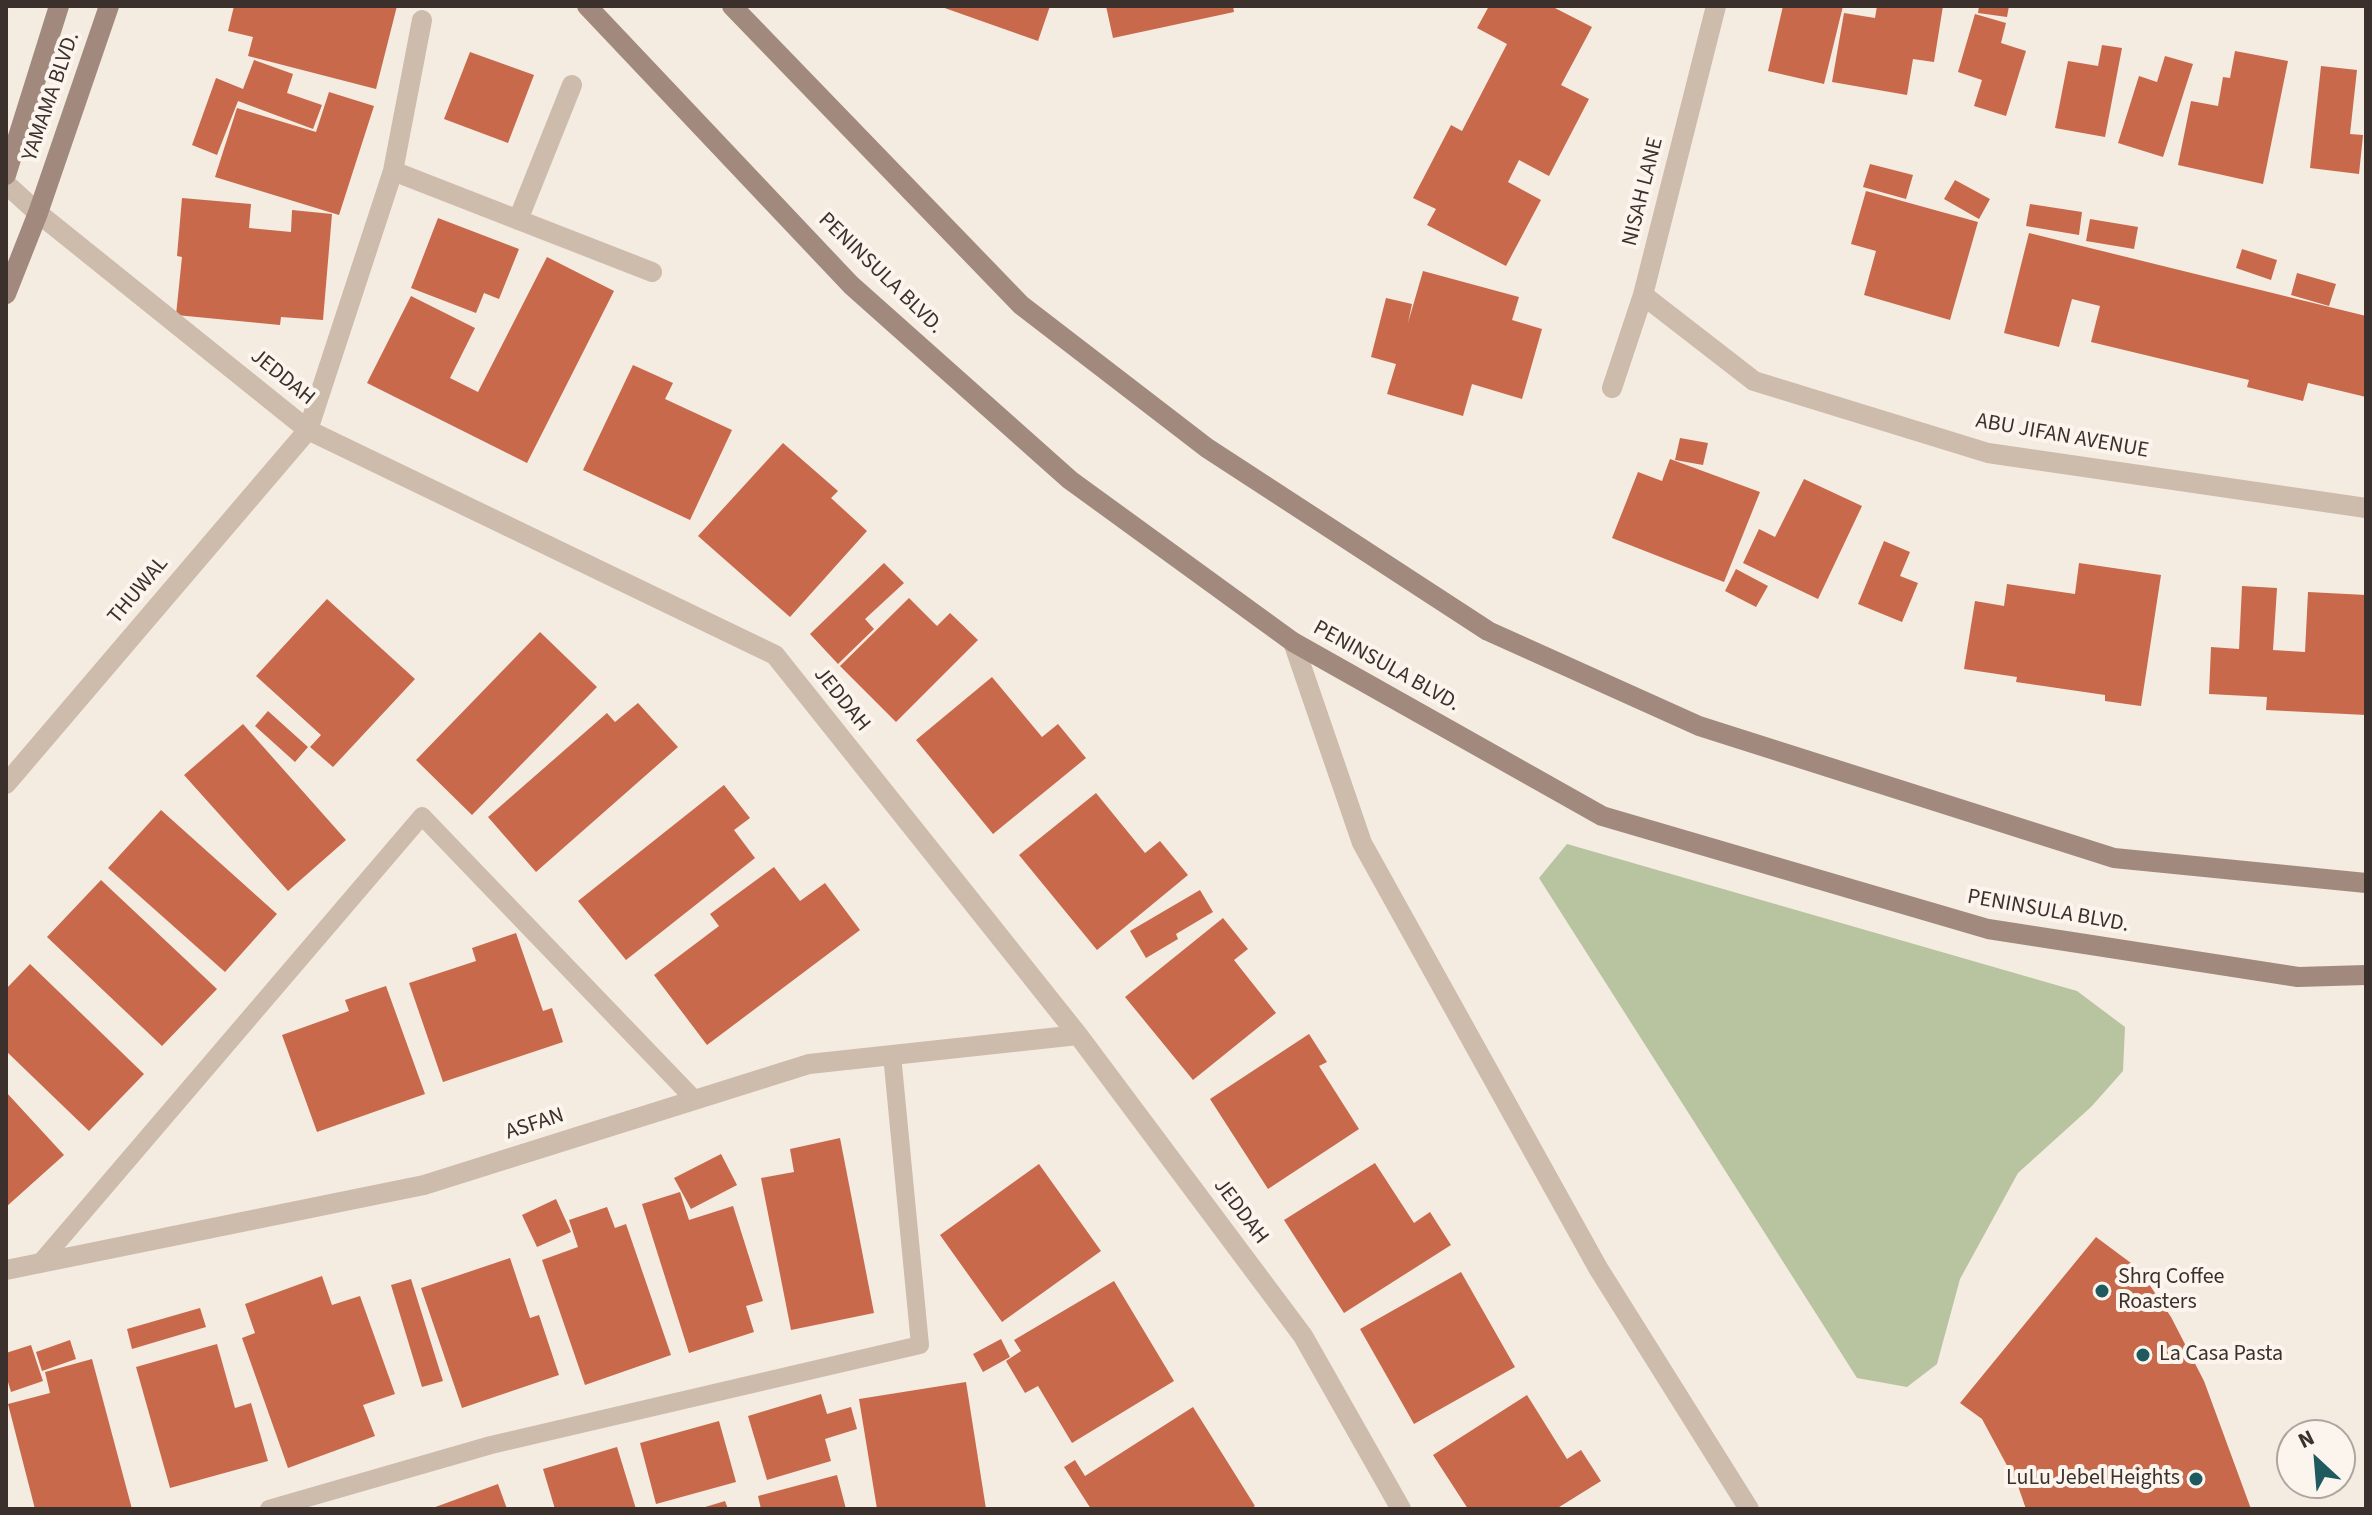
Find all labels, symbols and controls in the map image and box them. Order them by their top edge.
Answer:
street label: YAMAMA BLVD. [18,29,86,165]
street label: NISAH LANE [1618,135,1670,249]
street label: PENINSULA BLVD. [812,208,948,340]
street label: JEDDAH [244,344,320,412]
street label: ABU JIFAN AVENUE [1974,409,2150,465]
street label: THUWAL [103,552,175,630]
street label: PENINSULA BLVD. [1308,616,1464,718]
street label: JEDDAH [807,662,875,738]
street label: PENINSULA BLVD. [1965,885,2131,939]
street label: ASFAN [502,1103,568,1147]
street label: JEDDAH [1207,1174,1273,1250]
place label: Shrq Coffee Roasters [2118,1265,2224,1316]
marker: Shrq Coffee Roasters [2093,1282,2111,1300]
place label: La Casa Pasta [2159,1342,2283,1368]
marker: La Casa Pasta [2134,1346,2152,1364]
north arrow [2276,1419,2356,1499]
text: N [2293,1422,2320,1457]
place label: LuLu Jebel Heights [2006,1466,2180,1492]
marker: LuLu Jebel Heights [2187,1470,2205,1488]

